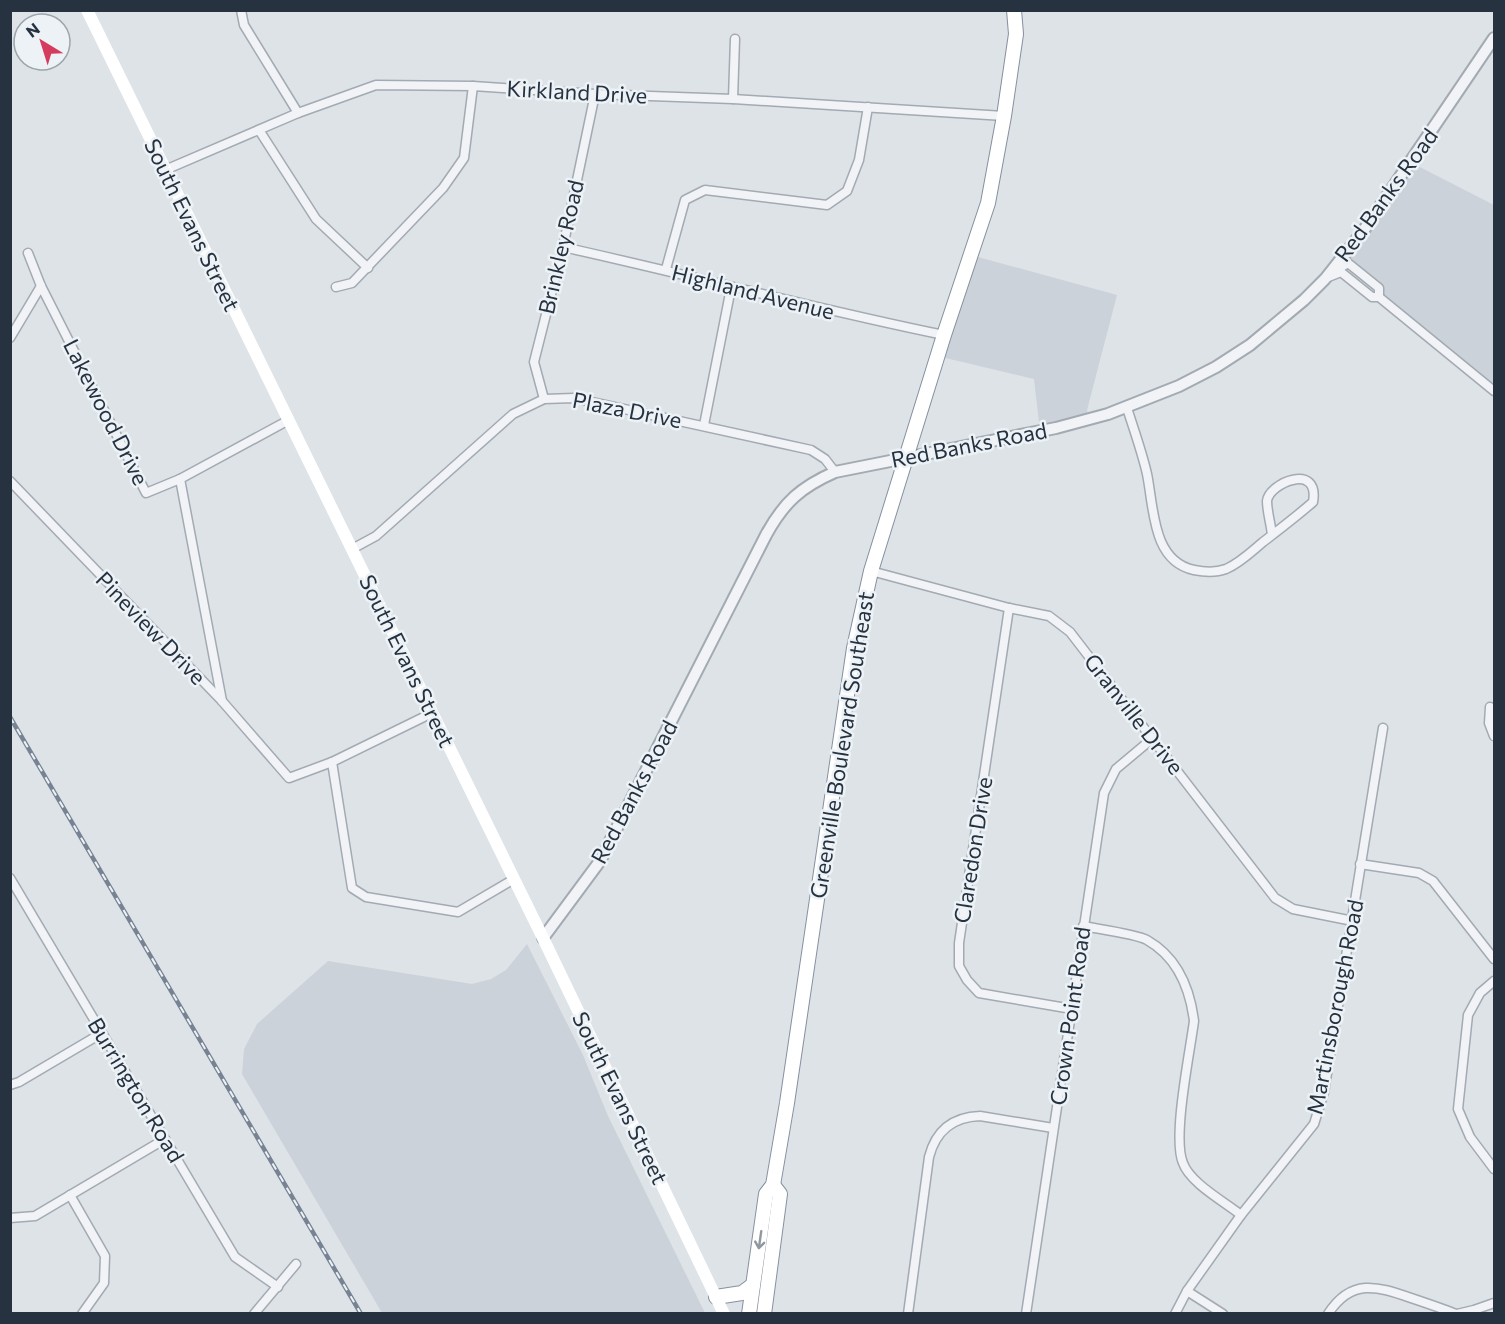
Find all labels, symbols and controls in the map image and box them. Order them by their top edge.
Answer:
north arrow [12,12,72,72]
text: N [22,19,43,41]
street label: Kirkland Drive [506,74,648,109]
street label: Red Banks Road [1328,123,1443,267]
street label: South Evans Street [139,134,246,315]
street label: Brinkley Road [532,177,589,317]
street label: Highland Avenue [669,258,837,325]
street label: Lakewood Drive [58,334,155,489]
street label: Plaza Drive [570,386,684,433]
street label: Red Banks Road [889,416,1049,473]
street label: Pineview Drive [91,566,212,690]
street label: South Evans Street [354,570,461,751]
street label: Greenville Boulevard Southeast [804,589,879,900]
street label: Granville Drive [1079,648,1190,779]
street label: Red Banks Road [584,716,683,868]
street label: Claredon Drive [948,775,997,925]
street label: Martinsborough Road [1300,897,1369,1117]
street label: Crown Point Road [1044,925,1095,1107]
street label: South Evans Street [567,1007,674,1188]
street label: Burrington Road [83,1012,190,1167]
one-way arrow [754,1230,765,1250]

